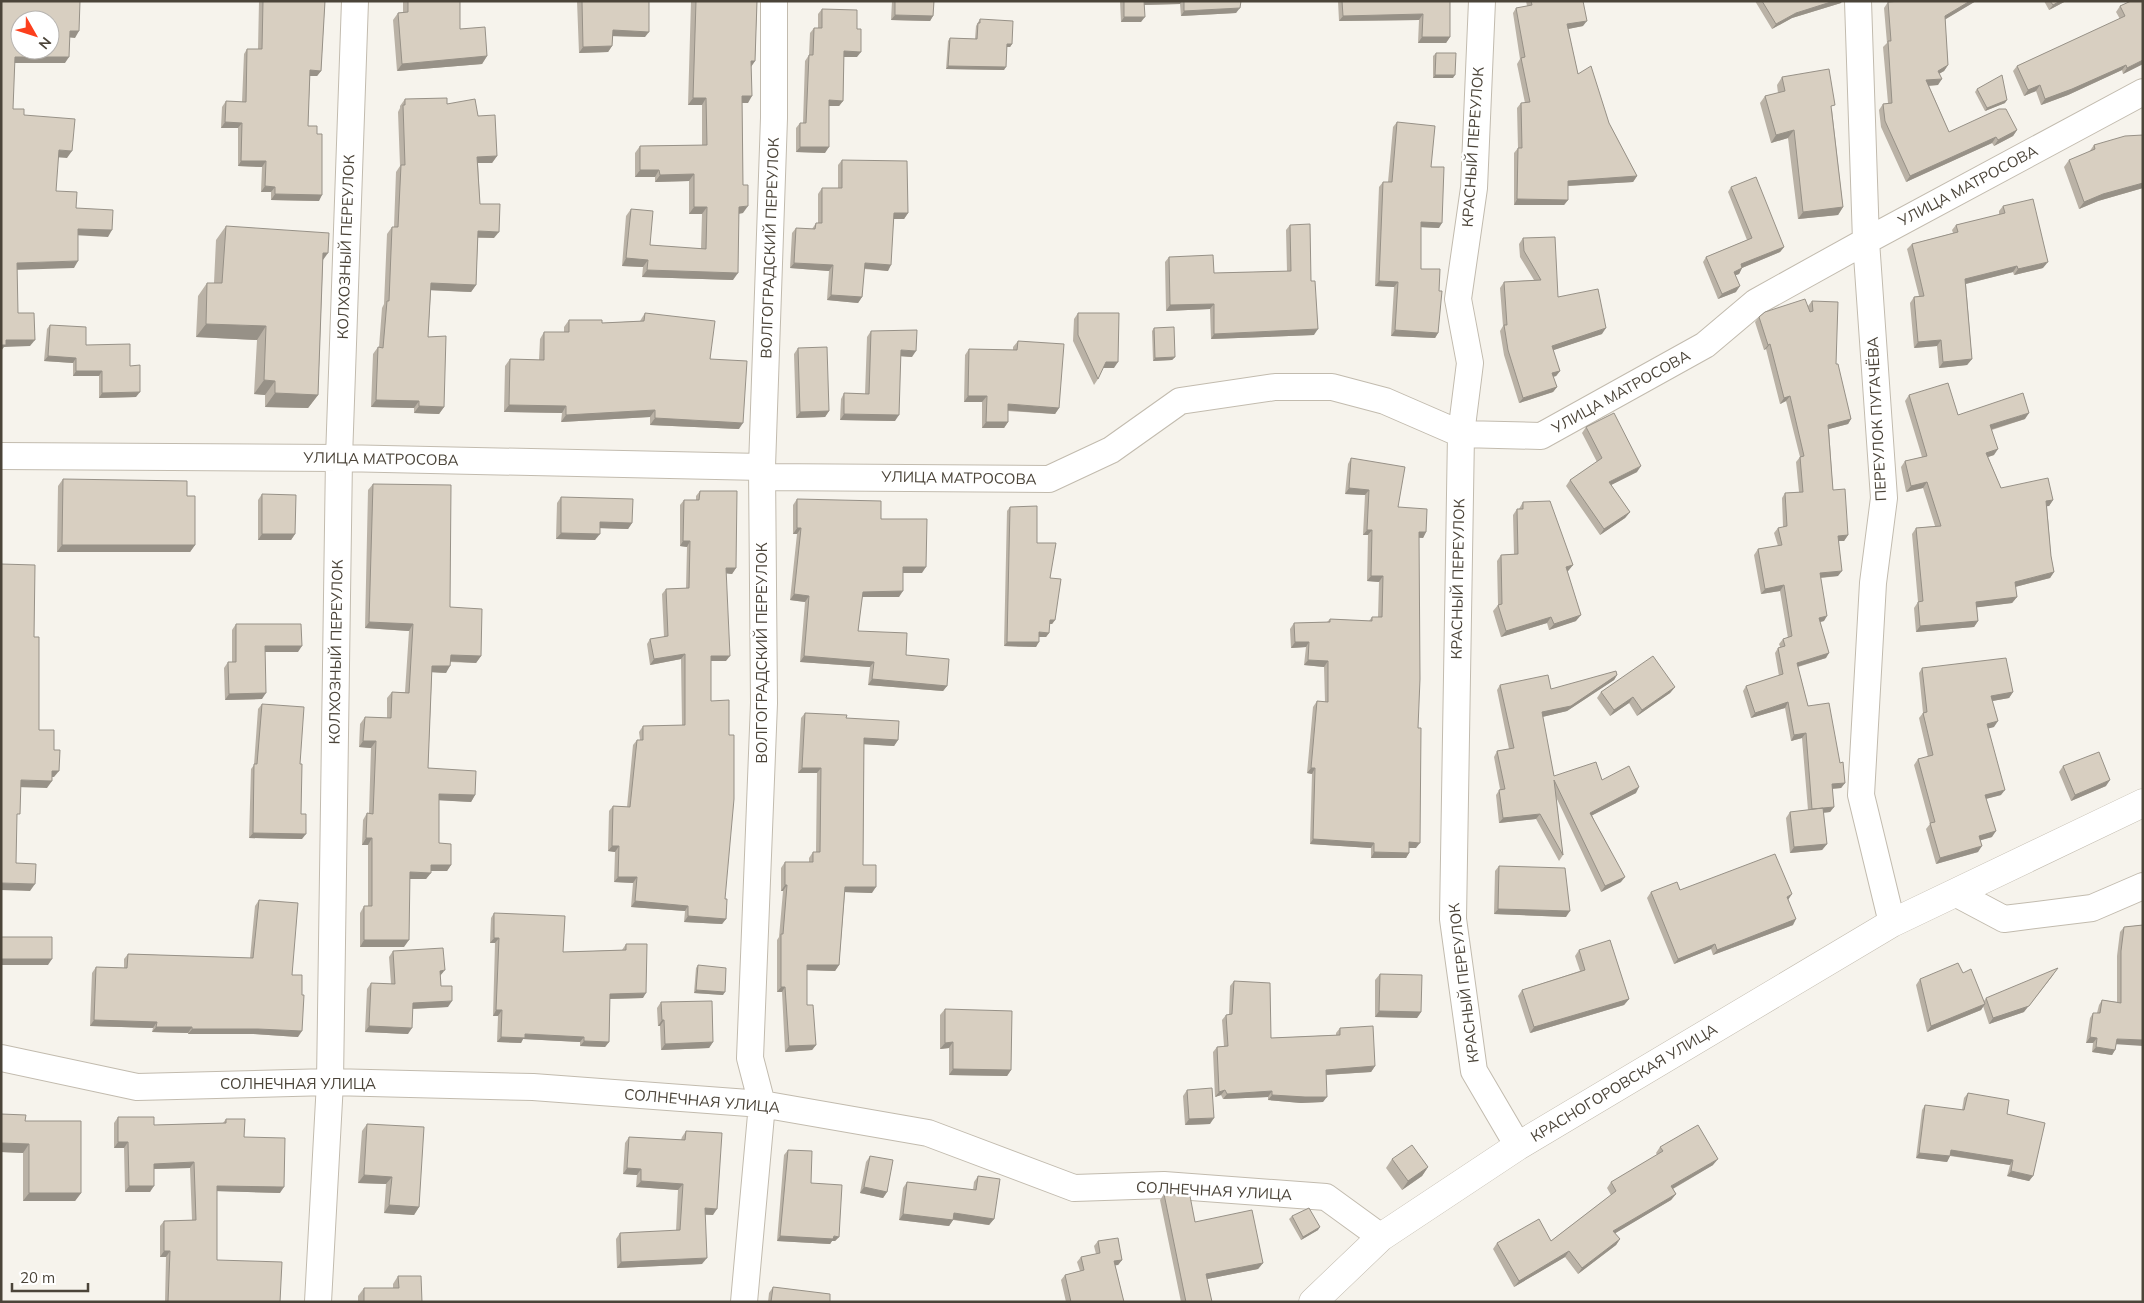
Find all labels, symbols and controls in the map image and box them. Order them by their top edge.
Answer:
north arrow [10,10,60,60]
text: N [35,33,55,53]
street label: КРАСНЫЙ ПЕРЕУЛОК [1457,66,1488,228]
street label: ВОЛГОГРАДСКИЙ ПЕРЕУЛОК [756,137,783,359]
street label: УЛИЦА МАТРОСОВА [1894,141,2041,231]
street label: КОЛХОЗНЫЙ ПЕРЕУЛОК [333,154,358,340]
street label: ПЕРЕУЛОК ПУГАЧЁВА [1863,336,1890,502]
street label: УЛИЦА МАТРОСОВА [1547,346,1693,438]
street label: УЛИЦА МАТРОСОВА [302,448,459,469]
street label: УЛИЦА МАТРОСОВА [880,467,1037,488]
street label: КРАСНЫЙ ПЕРЕУЛОК [1447,498,1468,660]
street label: ВОЛГОГРАДСКИЙ ПЕРЕУЛОК [752,542,771,764]
street label: КОЛХОЗНЫЙ ПЕРЕУЛОК [324,559,347,745]
street label: КРАСНЫЙ ПЕРЕУЛОК [1444,902,1483,1064]
street label: КРАСНОГОРОВСКАЯ УЛИЦА [1527,1019,1721,1146]
street label: СОЛНЕЧНАЯ УЛИЦА [220,1074,376,1093]
street label: СОЛНЕЧНАЯ УЛИЦА [623,1084,781,1117]
street label: СОЛНЕЧНАЯ УЛИЦА [1136,1177,1293,1204]
scale bar [12,1260,89,1292]
text: 20 m [20,1268,55,1287]

